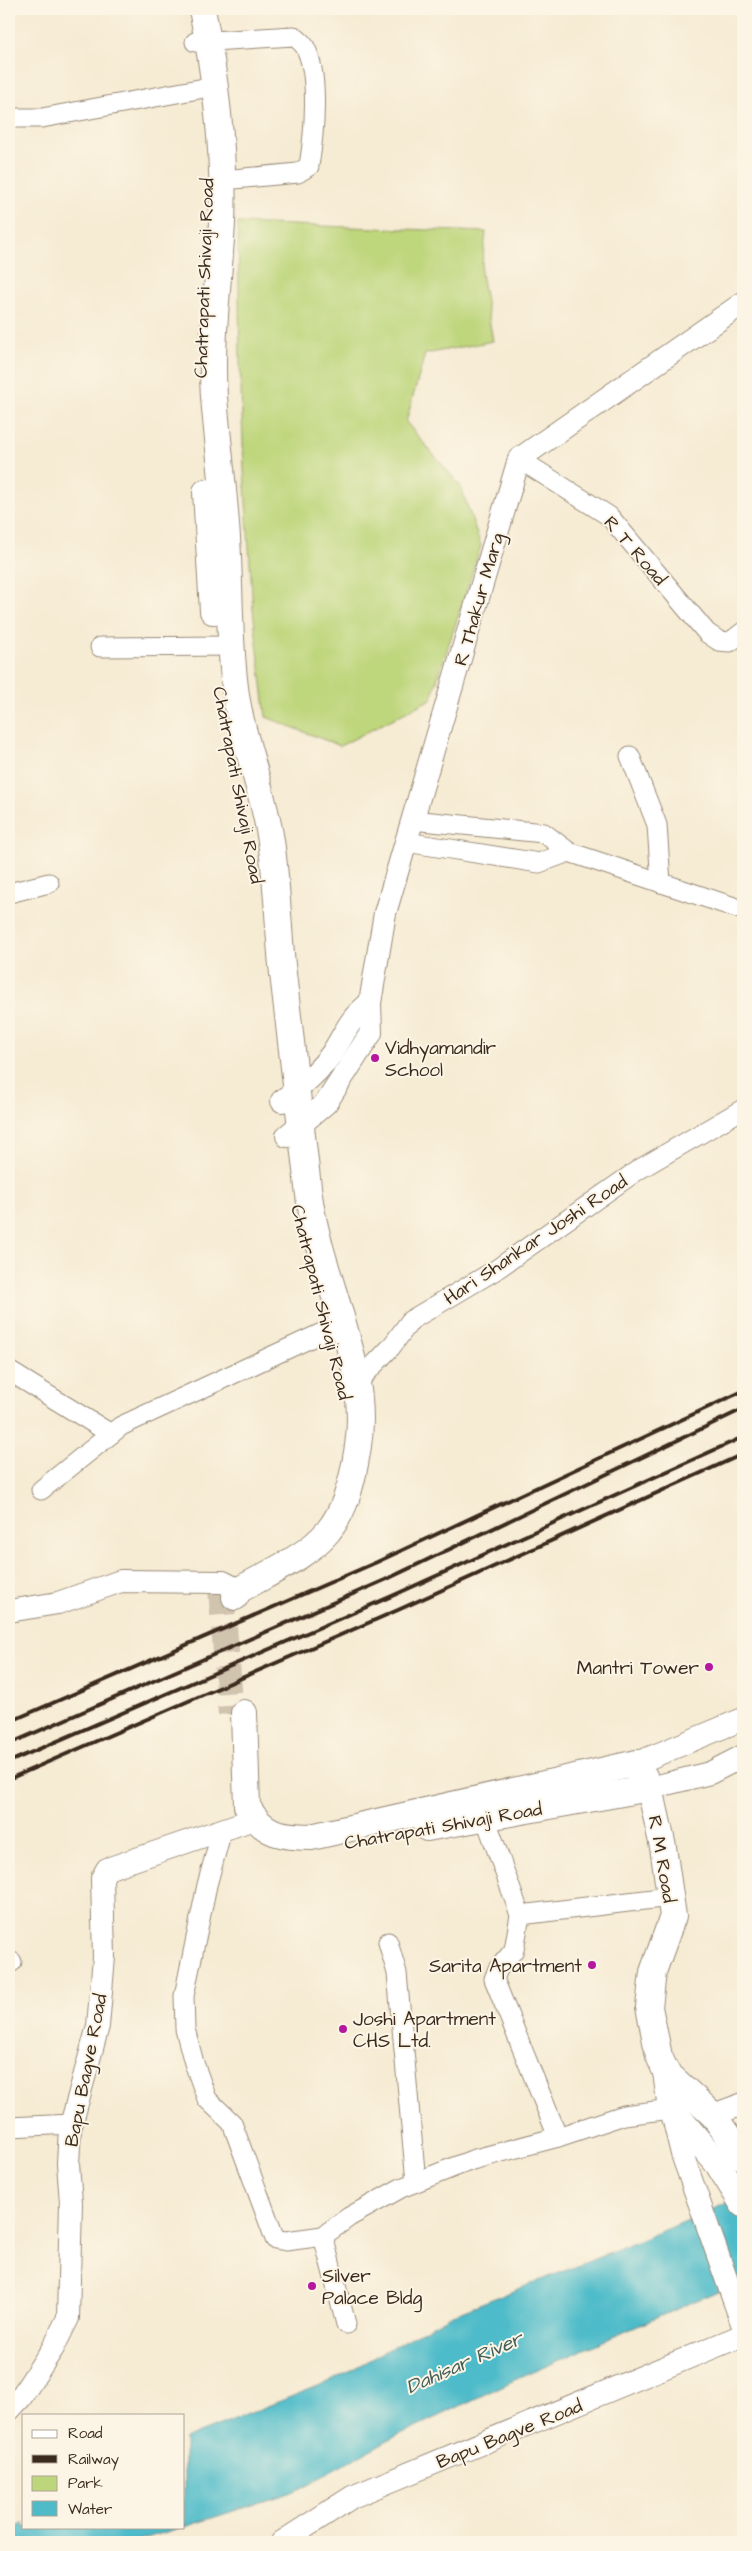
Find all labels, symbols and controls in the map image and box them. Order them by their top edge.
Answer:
street label: Chatrapati Shivaji Road [188,177,221,379]
street label: R T Road [597,510,673,592]
street label: R Thakur Marg [448,530,512,669]
street label: Chatrapati Shivaji Road [205,684,270,886]
place label: Vidhyamandir School [385,1035,497,1084]
marker: Vidhyamandir School [369,1052,381,1064]
street label: Hari Shankar Joshi Road [439,1168,633,1312]
street label: Chatrapati Shivaji Road [283,1202,358,1403]
place label: Mantri Tower [577,1655,700,1682]
marker: Mantri Tower [703,1661,715,1673]
street label: Chatrapati Shivaji Road [342,1796,544,1857]
street label: R M Road [641,1814,683,1905]
place label: Sarita Apartment [429,1953,582,1980]
marker: Sarita Apartment [586,1959,598,1971]
street label: Bapu Bagve Road [58,1991,116,2149]
place label: Joshi Apartment CHS Ltd. [353,2006,496,2055]
marker: Joshi Apartment CHS Ltd. [337,2023,349,2035]
place label: Silver Palace Bldg [322,2263,423,2313]
marker: Silver Palace Bldg [306,2280,318,2292]
water label: Dahisar River [402,2324,529,2401]
street label: Bapu Bagve Road [432,2393,587,2477]
legend [22,2414,185,2528]
text: Road [68,2423,103,2444]
text: Railway [68,2449,119,2471]
text: Park [68,2473,103,2494]
text: Water [68,2499,112,2520]

